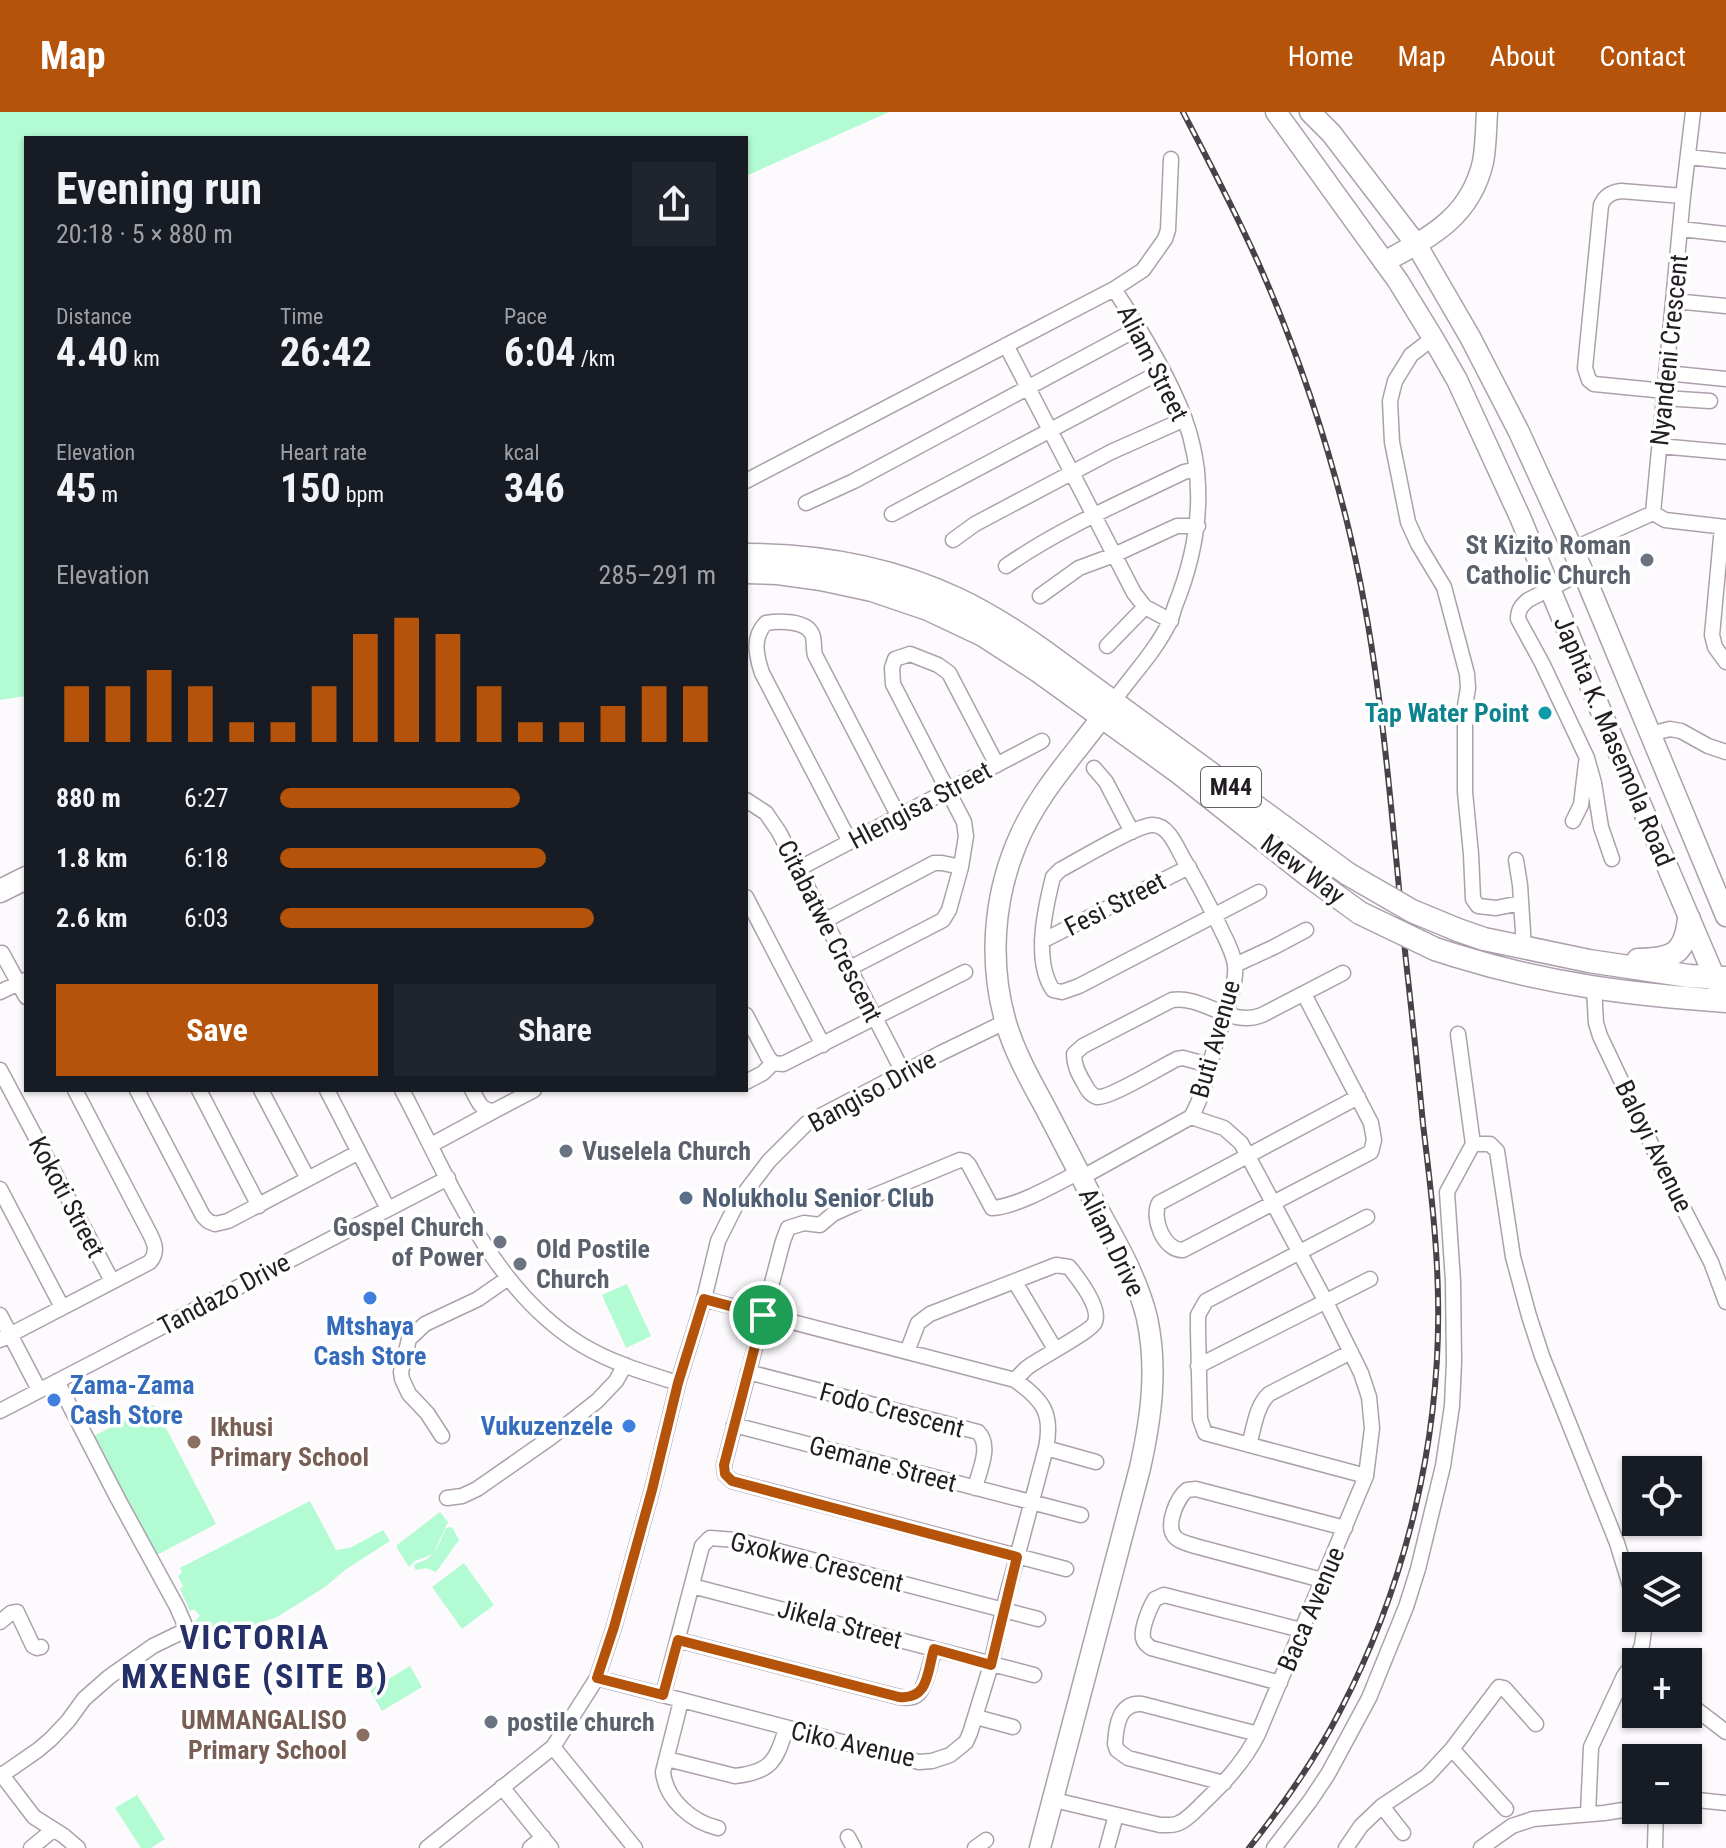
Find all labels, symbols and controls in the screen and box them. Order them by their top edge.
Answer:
text: Map [40,34,106,78]
text: Home [1288,40,1353,73]
text: Map [1397,40,1446,73]
text: About [1490,40,1556,73]
text: Contact [1600,40,1686,73]
button: share [632,162,716,246]
text: Evening run [56,163,262,215]
text: 20:18 · 5 × 880 m [56,219,233,249]
street label: Nyandeni Crescent [1644,253,1694,447]
street label: Aliam Street [1111,300,1195,426]
text: Distance [56,304,132,329]
text: Time [280,304,323,329]
text: Pace [504,304,547,329]
text: 4.40 [56,329,128,376]
text: 26:42 [280,329,372,376]
text: 6:04 [504,329,576,376]
text: km [128,346,160,371]
text: /km [576,346,615,371]
text: Elevation [56,440,135,465]
text: Heart rate [280,440,367,465]
text: kcal [504,440,539,465]
text: 45 [56,465,96,512]
text: 150 [280,465,341,512]
text: 346 [504,465,565,512]
text: m [96,482,118,507]
text: bpm [341,482,384,507]
place label: St Kizito Roman Catholic Church [1466,530,1631,590]
marker: St Kizito Roman Catholic Church [1638,551,1656,569]
text: Elevation [56,560,150,590]
text: 285–291 m [599,560,716,590]
street label: Japhta K. Masemola Road [1548,611,1680,871]
place label: Tap Water Point [1365,698,1529,728]
marker: Tap Water Point [1536,704,1554,722]
street label: Hlengisa Street [844,755,996,855]
road number: M44 [1201,767,1261,807]
text: 880 m [56,783,121,813]
text: 6:27 [184,783,229,813]
street label: Mew Way [1255,828,1351,910]
street label: Citabatwe Crescent [771,835,889,1027]
text: 1.8 km [56,843,128,873]
text: 6:18 [184,843,229,873]
street label: Fesi Street [1060,866,1170,942]
text: 2.6 km [56,903,128,933]
text: 6:03 [184,903,229,933]
street label: Buti Avenue [1184,977,1246,1101]
button: Save [56,984,378,1076]
button: Share [394,984,716,1076]
street label: Bangiso Drive [803,1044,941,1138]
street label: Baloyi Avenue [1609,1075,1699,1217]
street label: Kokoti Street [23,1132,111,1262]
place label: Vuselela Church [582,1136,751,1166]
marker: Vuselela Church [557,1142,575,1160]
place label: Nolukholu Senior Club [702,1183,934,1213]
street label: Aliam Drive [1073,1183,1151,1301]
marker: Nolukholu Senior Club [677,1189,695,1207]
place label: Gospel Church of Power [333,1212,484,1272]
marker: Gospel Church of Power [491,1233,509,1251]
place label: Old Postile Church [536,1234,650,1294]
street label: Tandazo Drive [153,1247,295,1341]
marker: Old Postile Church [511,1255,529,1273]
pin [729,1281,797,1349]
marker: Mtshaya Cash Store [361,1289,379,1307]
icon: arrive [741,1293,785,1337]
place label: Mtshaya Cash Store [313,1311,427,1371]
place label: Zama-Zama Cash Store [70,1370,195,1430]
street label: Fodo Crescent [817,1376,967,1444]
marker: Zama-Zama Cash Store [45,1391,63,1409]
place label: Vukuzenzele [481,1411,613,1441]
place label: Ikhusi Primary School [210,1412,369,1472]
marker: Vukuzenzele [620,1417,638,1435]
street label: Gemane Street [806,1430,960,1498]
marker: Ikhusi Primary School [185,1433,203,1451]
map controls [1622,1456,1702,1824]
button: locate [1622,1456,1702,1536]
street label: Gxokwe Crescent [727,1526,907,1598]
street label: Baca Avenue [1271,1542,1351,1676]
button: layers [1622,1552,1702,1632]
street label: Jikela Street [775,1593,905,1655]
district label: VICTORIA MXENGE (SITE B) [121,1617,389,1696]
button: + [1622,1648,1702,1728]
place label: UMMANGALISO Primary School [181,1705,347,1765]
place label: postile church [507,1707,655,1737]
marker: postile church [482,1713,500,1731]
street label: Ciko Avenue [788,1715,918,1773]
marker: UMMANGALISO Primary School [354,1726,372,1744]
button: − [1622,1744,1702,1824]

